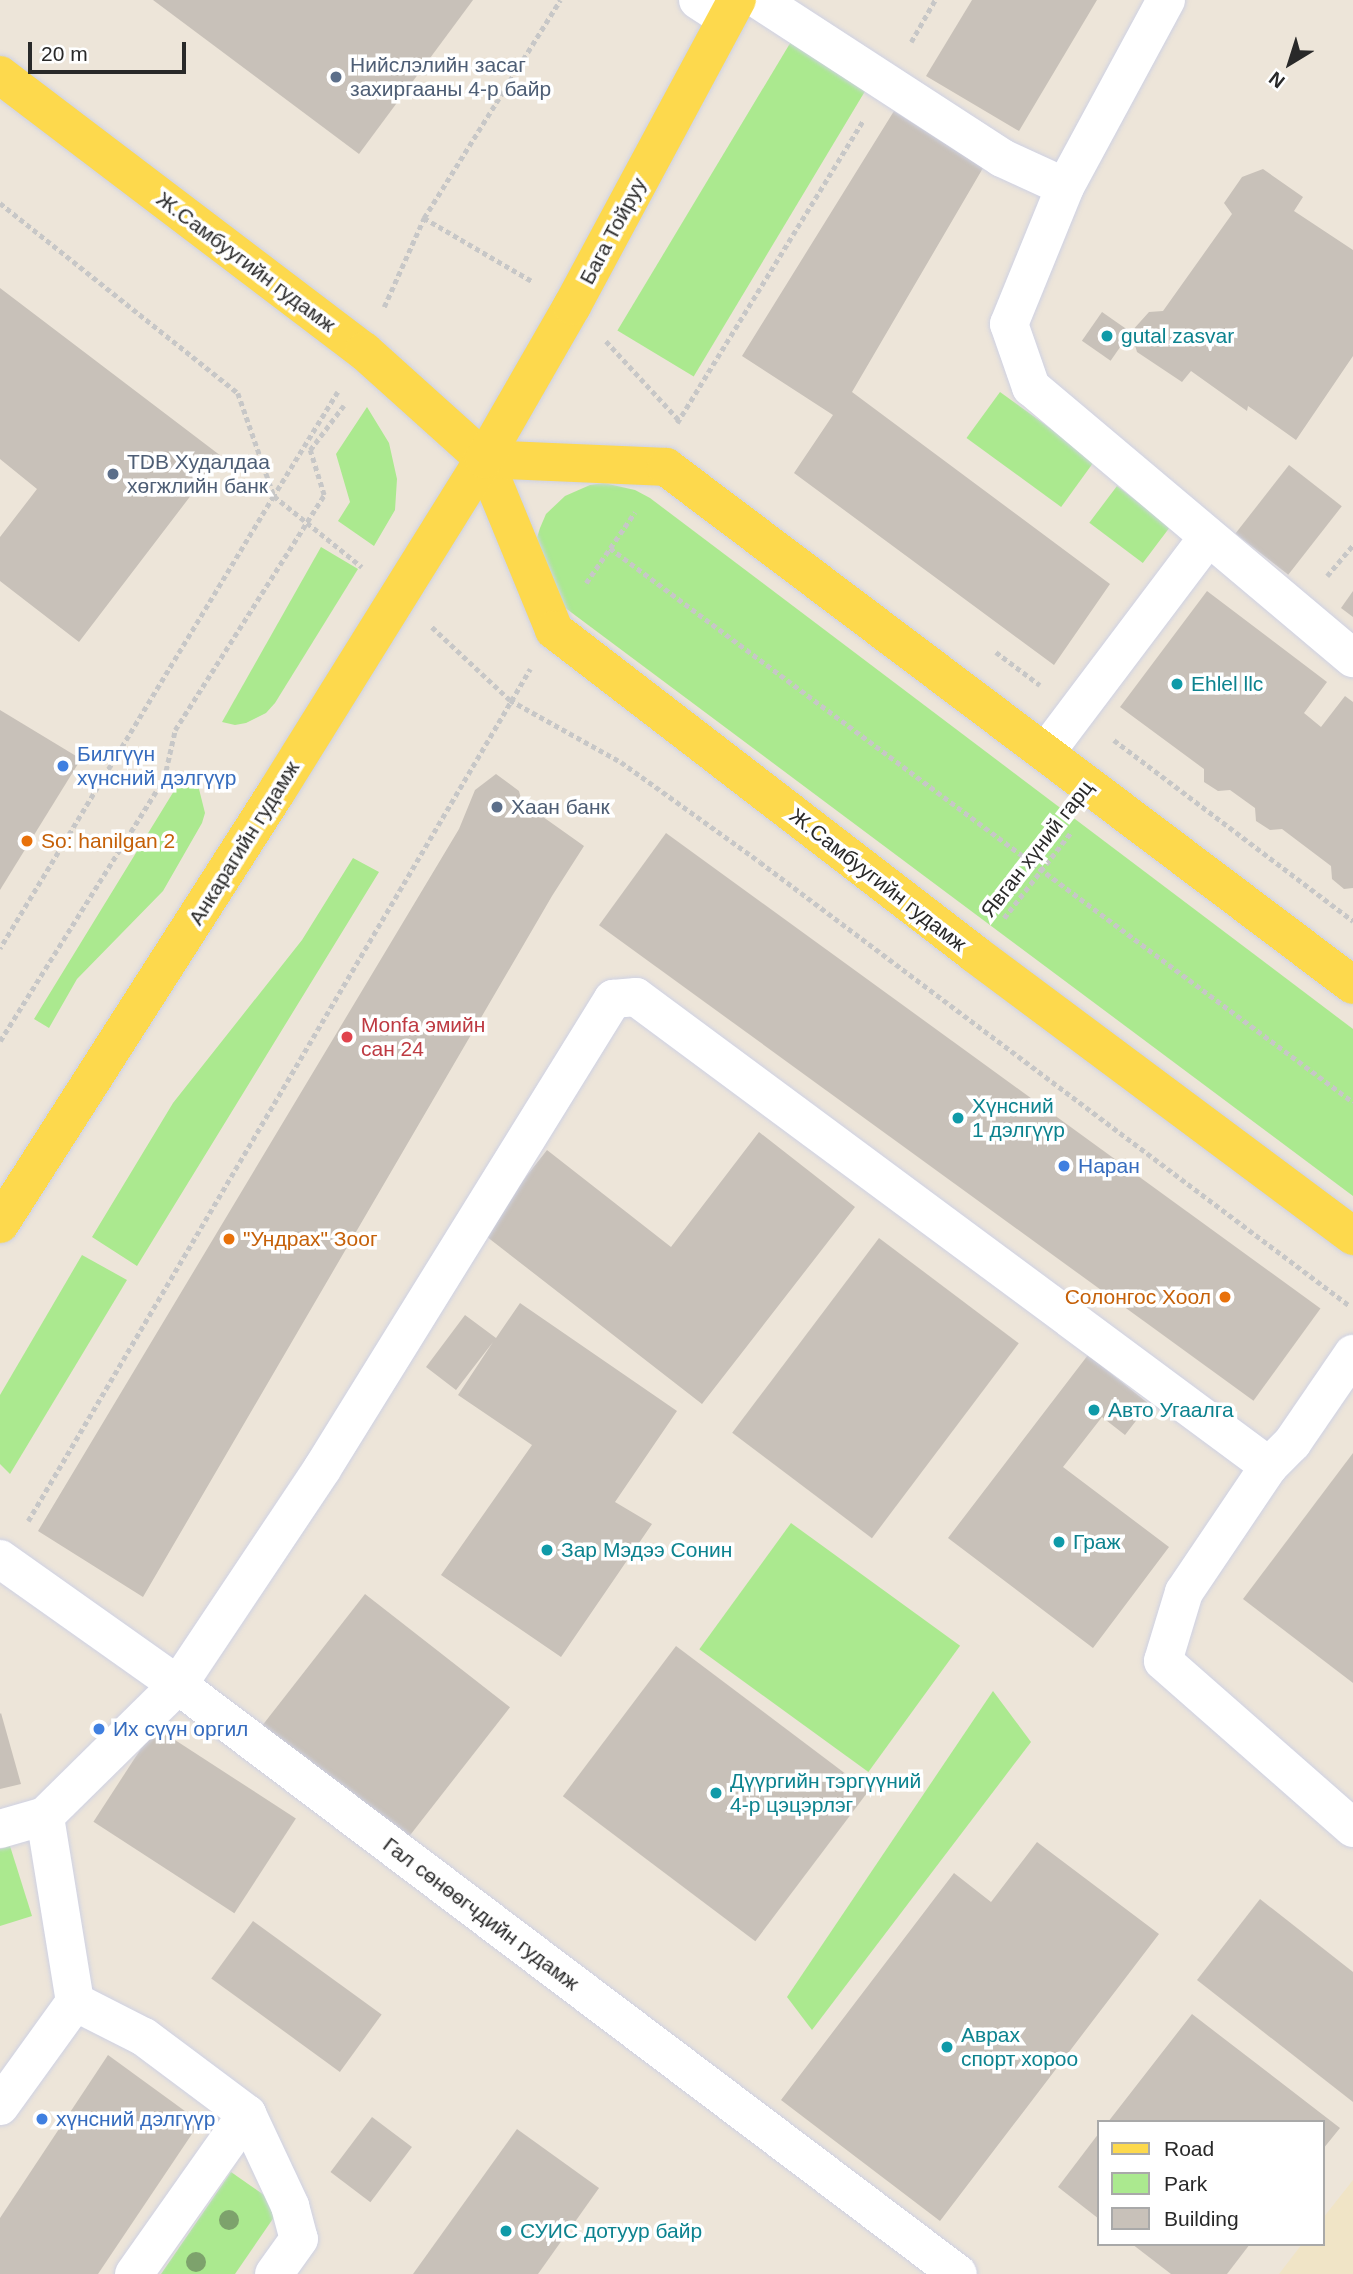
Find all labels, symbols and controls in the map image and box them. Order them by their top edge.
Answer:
scale bar [32,28,189,72]
north arrow [1255,28,1325,98]
text: 20 m [41,42,88,65]
place label: Нийслэлийн засаг захиргааны 4-р байр [350,52,551,102]
text: N [1265,67,1289,92]
marker: Нийслэлийн засаг захиргааны 4-р байр [328,69,344,85]
street label: Бага Тойруу [574,173,652,289]
street label: Ж.Самбуугийн гудамж [152,186,340,338]
place label: gutal zasvar [1121,323,1234,349]
marker: gutal zasvar [1099,328,1115,344]
place label: TDB Худалдаа хөгжлийн банк [127,449,270,499]
marker: TDB Худалдаа хөгжлийн банк [105,466,121,482]
place label: Ehlel llc [1191,671,1263,697]
marker: Ehlel llc [1169,676,1185,692]
place label: Билгүүн хүнсний дэлгүүр [77,741,236,791]
street label: Анкарагийн гудамж [183,756,305,930]
marker: Билгүүн хүнсний дэлгүүр [55,758,71,774]
street label: Явган хүний гарц [976,775,1098,923]
place label: Хаан банк [511,794,610,820]
marker: Хаан банк [489,799,505,815]
street label: Ж.Самбуугийн гудамж [785,803,971,957]
place label: So: hanilgan 2 [41,828,175,854]
marker: So: hanilgan 2 [19,833,35,849]
place label: Monfa эмийн сан 24 [361,1012,485,1062]
marker: Monfa эмийн сан 24 [339,1029,355,1045]
place label: Хүнсний 1 дэлгүүр [972,1093,1065,1143]
marker: Хүнсний 1 дэлгүүр [950,1110,966,1126]
place label: Наран [1078,1153,1140,1179]
marker: Наран [1056,1158,1072,1174]
place label: "Ундрах" Зоог [243,1226,378,1252]
marker: "Ундрах" Зоог [221,1231,237,1247]
place label: Солонгос Хоол [1065,1284,1211,1310]
marker: Солонгос Хоол [1217,1289,1233,1305]
place label: Авто Угаалга [1108,1397,1234,1423]
marker: Авто Угаалга [1086,1402,1102,1418]
place label: Граж [1073,1529,1121,1555]
marker: Граж [1051,1534,1067,1550]
place label: Зар Мэдээ Сонин [561,1537,732,1563]
marker: Зар Мэдээ Сонин [539,1542,555,1558]
place label: Их сүүн оргил [113,1716,248,1742]
marker: Их сүүн оргил [91,1721,107,1737]
place label: Дүүргийн тэргүүний 4-р цэцэрлэг [730,1768,921,1818]
marker: Дүүргийн тэргүүний 4-р цэцэрлэг [708,1785,724,1801]
street label: Гал сөнөөгчдийн гудамж [378,1832,584,1996]
place label: Аврах спорт хороо [961,2022,1078,2072]
marker: Аврах спорт хороо [939,2039,955,2055]
place label: хүнсний дэлгүүр [56,2106,215,2132]
marker: хүнсний дэлгүүр [34,2111,50,2127]
legend [1098,2120,1325,2246]
text: Road [1164,2137,1214,2160]
text: Park [1164,2172,1207,2195]
text: Building [1164,2207,1239,2230]
place label: СУИС дотуур байр [520,2218,702,2244]
marker: СУИС дотуур байр [498,2223,514,2239]

